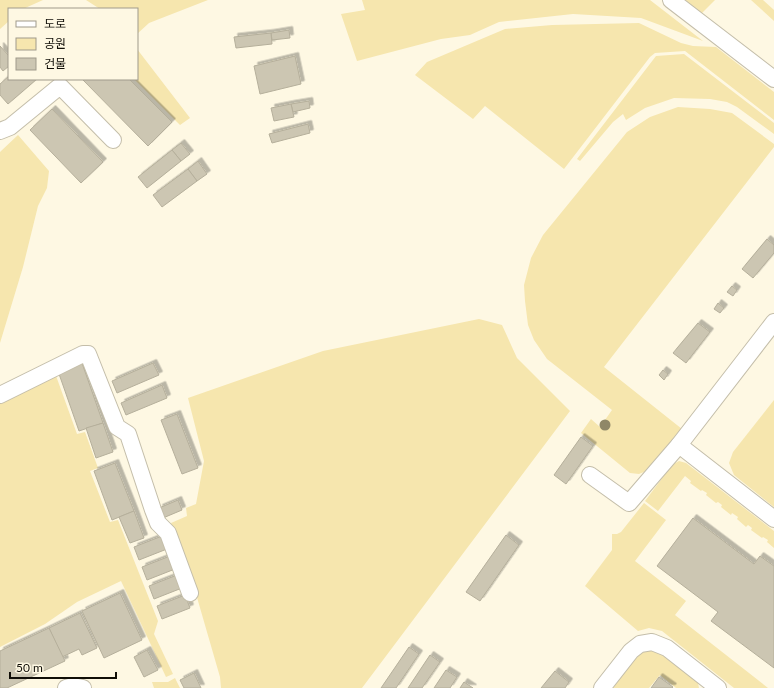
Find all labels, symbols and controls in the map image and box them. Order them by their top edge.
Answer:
legend [8,8,138,80]
text: 도로 [44,16,66,31]
text: 공원 [44,36,66,51]
text: 건물 [44,56,66,71]
scale bar [10,654,116,680]
text: 50 m [16,660,43,675]

